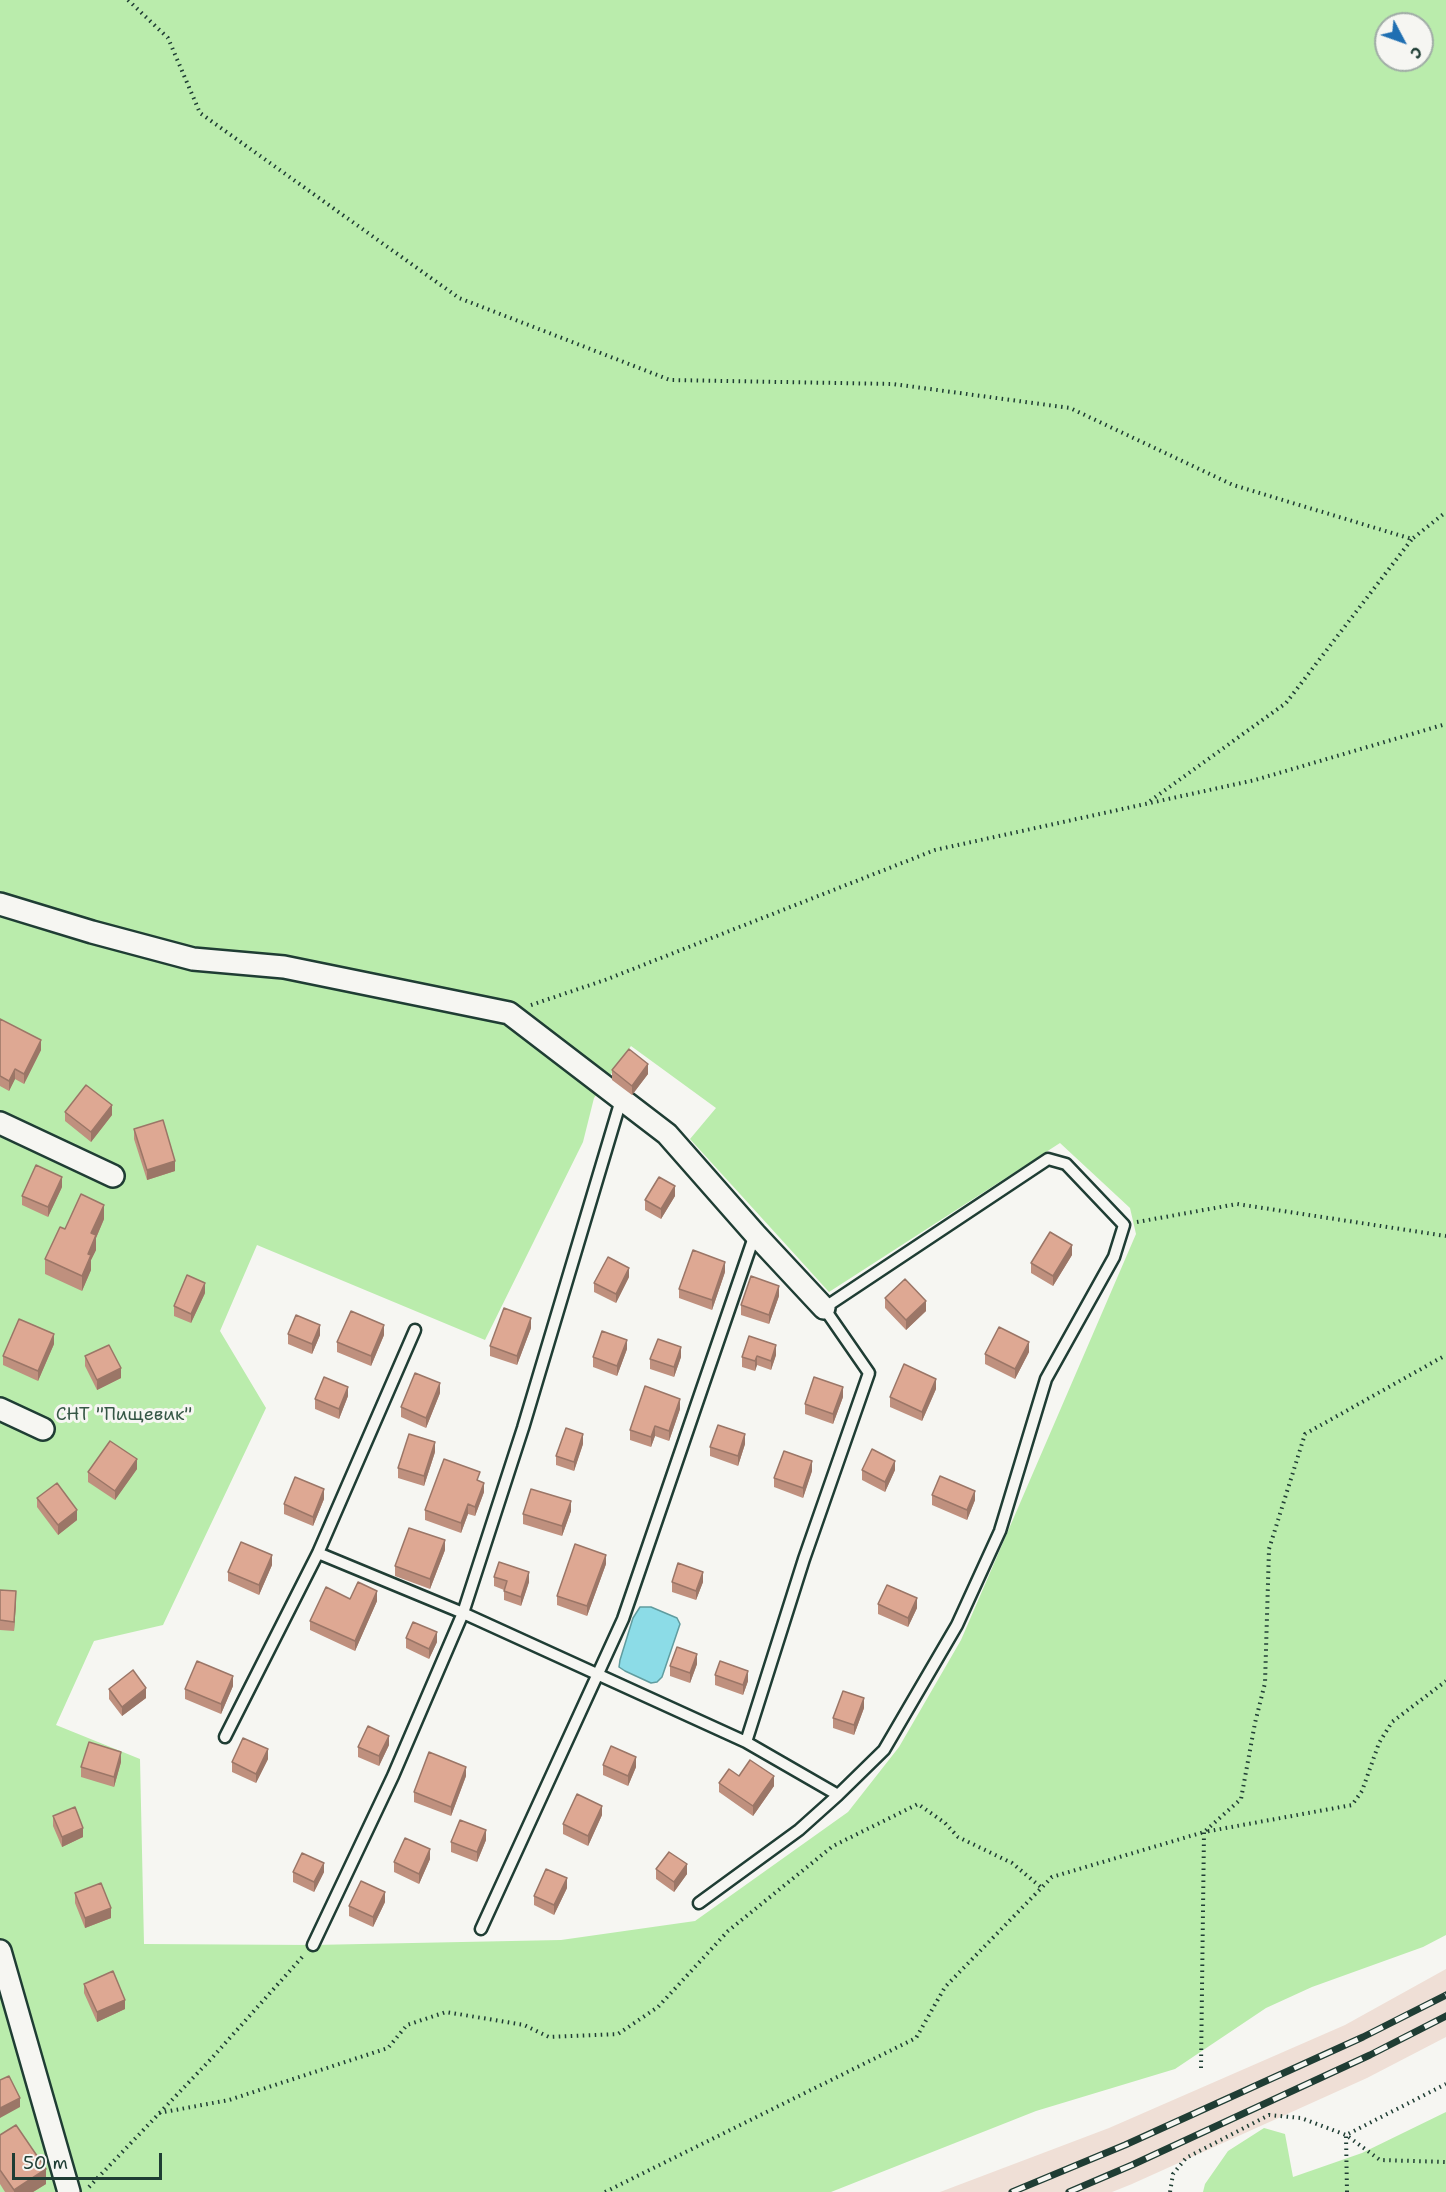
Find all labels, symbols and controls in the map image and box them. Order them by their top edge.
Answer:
north arrow [1374,12,1434,72]
text: С [1405,42,1428,63]
park label: СНТ "Пищевик" [56,1404,192,1426]
scale bar [15,2141,165,2179]
text: 50 m [23,2151,68,2175]

